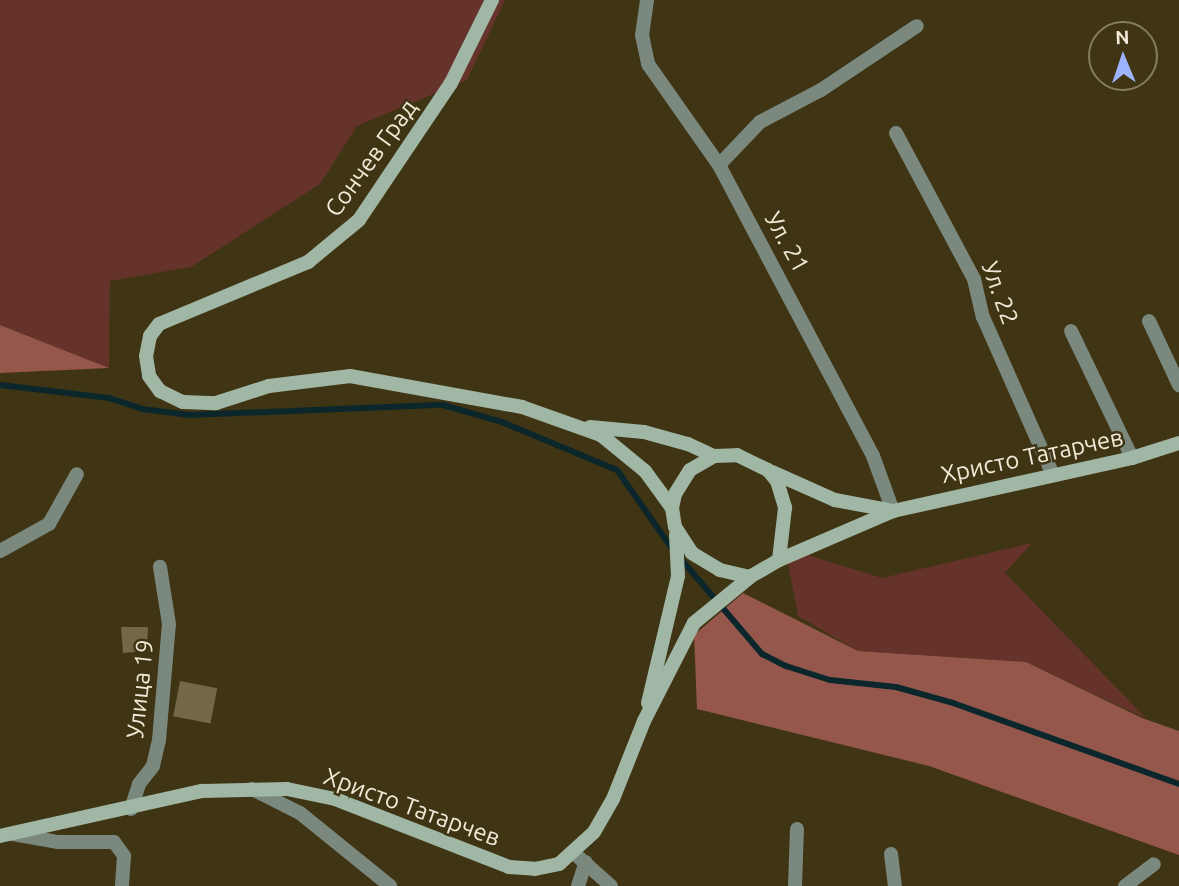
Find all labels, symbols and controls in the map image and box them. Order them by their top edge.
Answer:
north arrow [1088,21,1158,91]
text: N [1115,26,1130,48]
street label: Сончев Град [319,94,423,222]
street label: Ул. 21 [759,207,815,277]
street label: Ул. 22 [975,258,1025,328]
street label: Христо Татарчев [938,423,1126,489]
street label: Улица 19 [120,638,160,740]
street label: Христо Татарчев [320,762,504,852]

